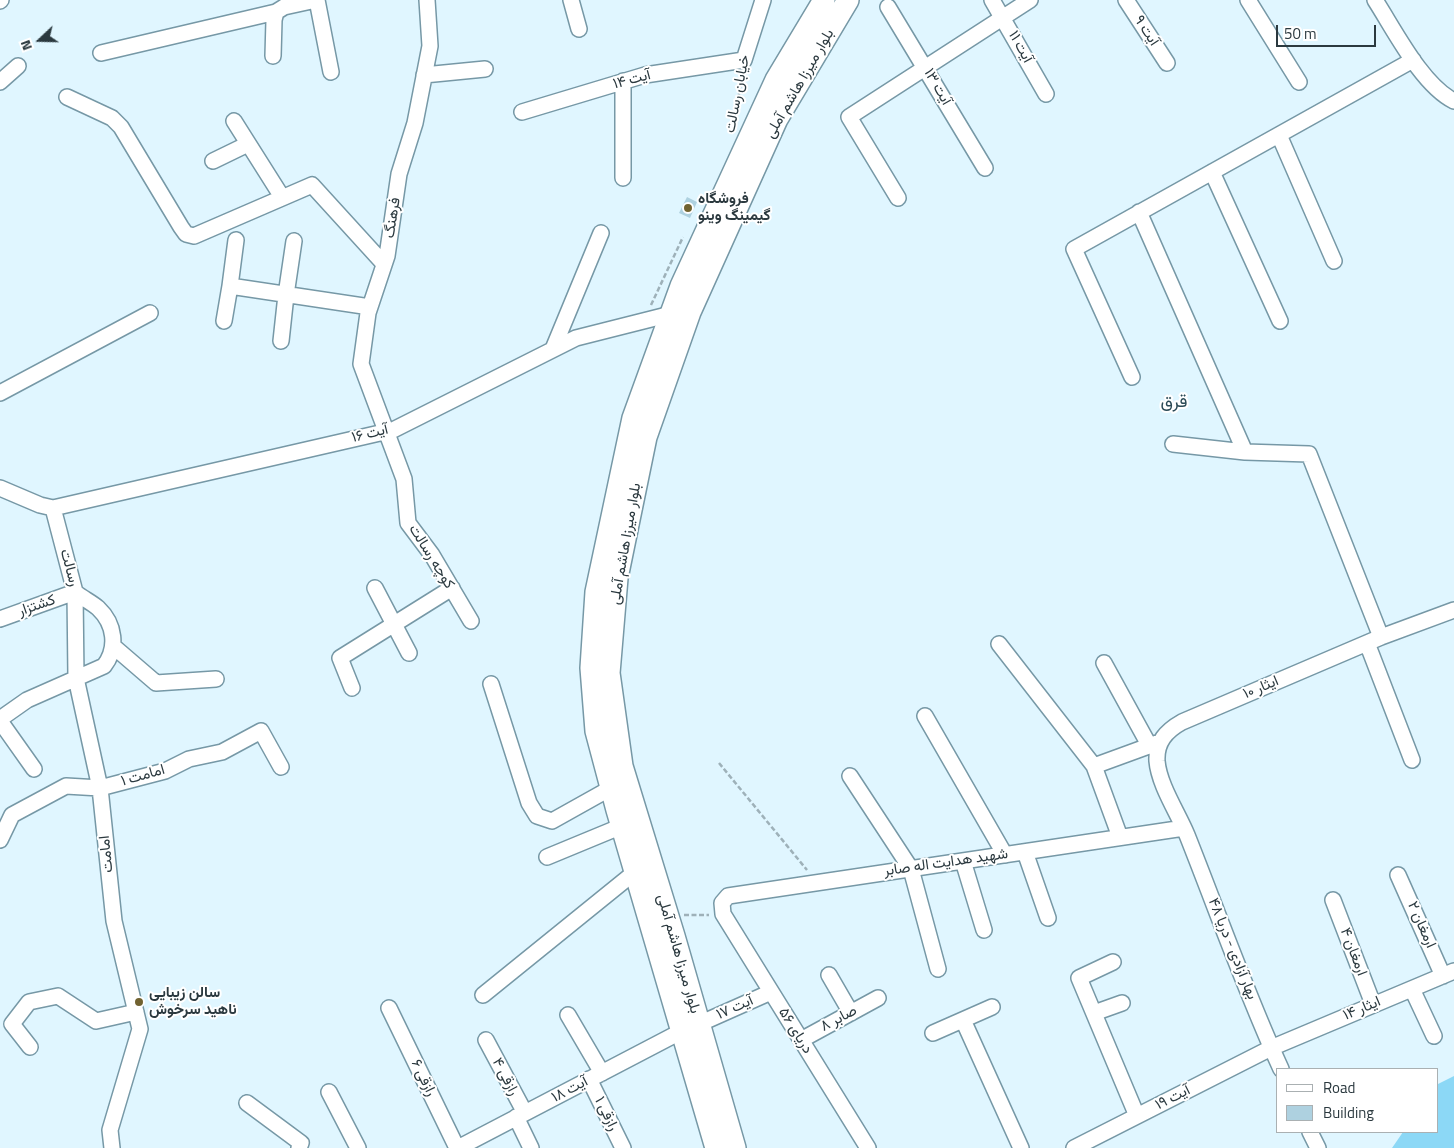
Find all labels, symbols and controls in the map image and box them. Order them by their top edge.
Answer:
street label: آیت ۹ [1130,12,1162,50]
north arrow [15,15,65,65]
scale bar [1279,15,1379,47]
text: 50 m [1284,22,1317,45]
street label: بلوار میرزا هاشم آملی [761,26,839,142]
street label: آیت ۱۱ [1004,28,1036,66]
text: N [14,37,37,54]
street label: خیابان رسالت [722,53,754,135]
street label: آیت ۱۳ [919,65,955,109]
street label: آيت ۱۴ [611,66,653,94]
place label: فروشگاه گیمینگ وینو [698,190,771,225]
street label: فرهنگ [381,196,405,240]
marker: فروشگاه گیمینگ وینو [682,202,694,214]
district label: قرق [1160,392,1188,414]
street label: آیت ۱۶ [350,421,390,447]
street label: بلوار میرزا هاشم آملی [606,482,646,606]
street label: کوچه رسالت [404,522,458,592]
street label: رسالت [55,547,83,589]
street label: کشتزار [16,591,58,621]
street label: ایثار ۱۰ [1240,673,1282,703]
street label: امامت ۱ [119,761,167,791]
street label: امامت [96,834,118,874]
street label: شهید هدایت اله صابر [883,845,1009,881]
street label: بلوار میرزا هاشم آملی [652,892,704,1016]
street label: بهار آزادی - دریا ۴۸ [1203,896,1261,1002]
street label: ارمغان ۲ [1403,899,1439,951]
street label: ارمغان ۴ [1336,925,1370,979]
place label: سالن زیبایی ناهید سرخوش [149,984,237,1019]
street label: آیت ۱۷ [714,992,756,1024]
street label: ایثار ۱۴ [1340,993,1384,1025]
marker: سالن زیبایی ناهید سرخوش [133,996,145,1008]
street label: صابر ۸ [818,1002,860,1036]
street label: دریای ۵۶ [774,1005,816,1057]
street label: رازقی ۴ [488,1055,522,1099]
street label: رازقی ۶ [406,1057,440,1099]
legend [1276,1068,1439,1133]
street label: آیت ۱۸ [549,1073,591,1107]
text: Road [1323,1076,1355,1099]
street label: آیت ۱۹ [1152,1082,1194,1114]
street label: رازقی ۱ [590,1094,622,1134]
text: Building [1323,1101,1374,1124]

